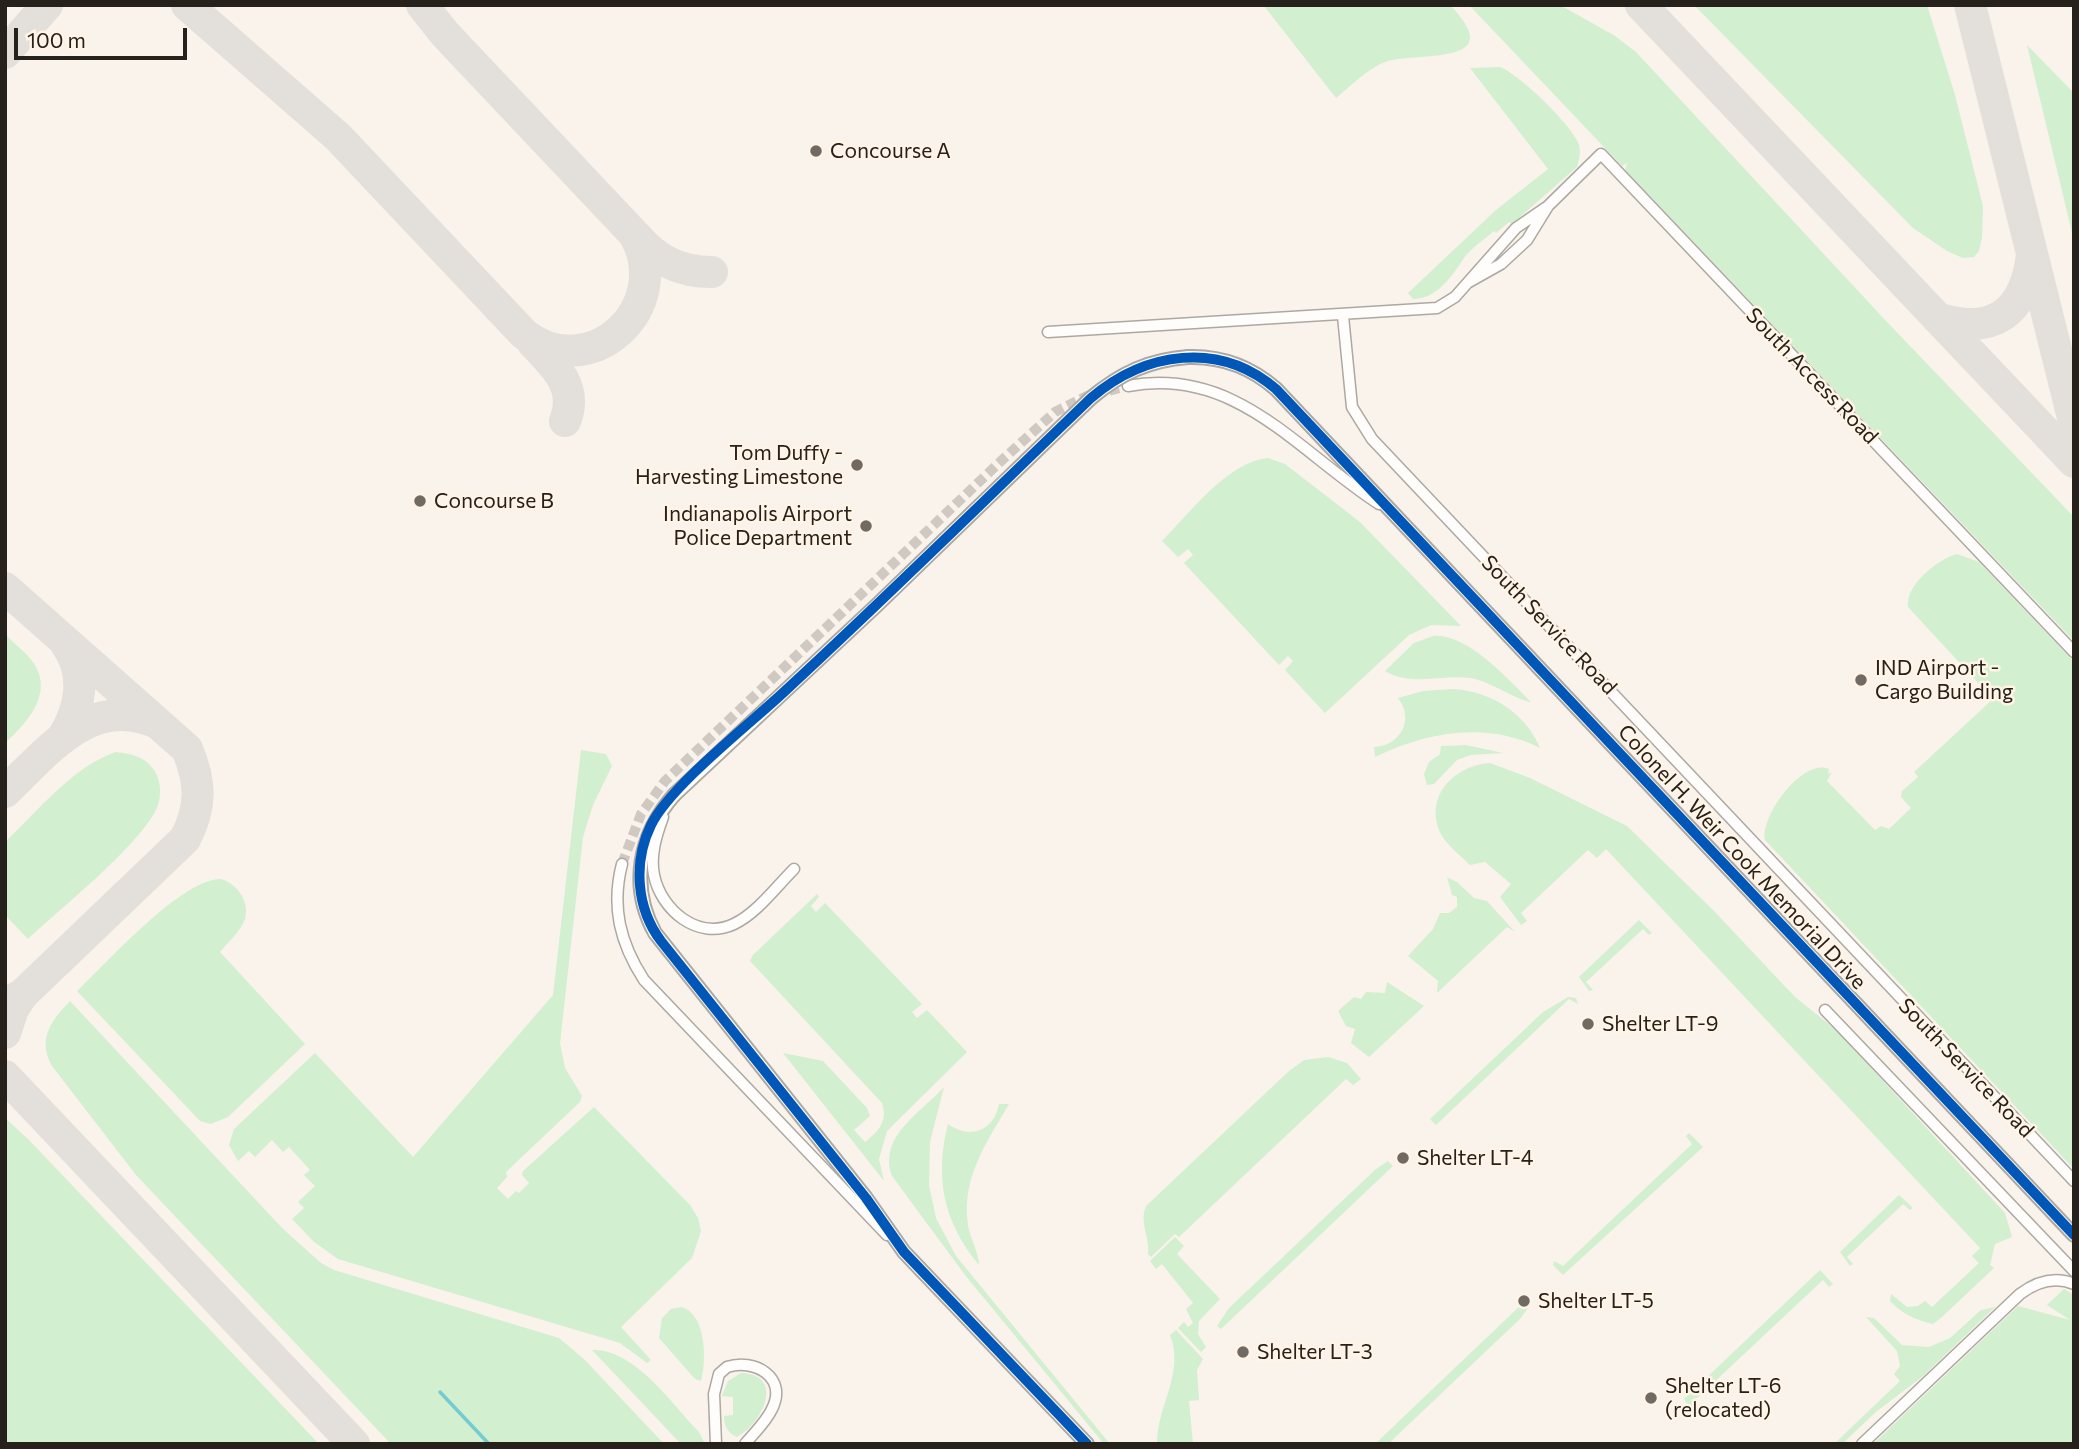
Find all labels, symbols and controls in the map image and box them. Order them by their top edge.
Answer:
scale bar [18,14,191,58]
text: 100 m [27,27,86,52]
place label: Concourse A [830,138,951,164]
marker: Concourse A [808,143,824,159]
street label: South Access Road [1741,303,1883,449]
place label: Tom Duffy - Harvesting Limestone [635,440,843,490]
marker: Tom Duffy - Harvesting Limestone [849,457,865,473]
place label: Concourse B [434,488,554,514]
marker: Concourse B [412,493,428,509]
place label: Indianapolis Airport Police Department [663,501,852,551]
marker: Indianapolis Airport Police Department [858,518,874,534]
street label: South Service Road [1476,550,1622,700]
place label: IND Airport - Cargo Building [1875,655,2013,705]
marker: IND Airport - Cargo Building [1853,672,1869,688]
street label: Colonel H. Weir Cook Memorial Drive [1613,719,1871,995]
street label: South Service Road [1893,993,2039,1143]
place label: Shelter LT-9 [1602,1011,1719,1037]
marker: Shelter LT-9 [1580,1016,1596,1032]
place label: Shelter LT-4 [1417,1145,1533,1171]
marker: Shelter LT-4 [1395,1150,1411,1166]
place label: Shelter LT-5 [1538,1288,1654,1314]
marker: Shelter LT-5 [1516,1293,1532,1309]
place label: Shelter LT-3 [1257,1339,1373,1365]
marker: Shelter LT-3 [1235,1344,1251,1360]
place label: Shelter LT-6 (relocated) [1665,1373,1782,1423]
marker: Shelter LT-6 (relocated) [1643,1390,1659,1406]

